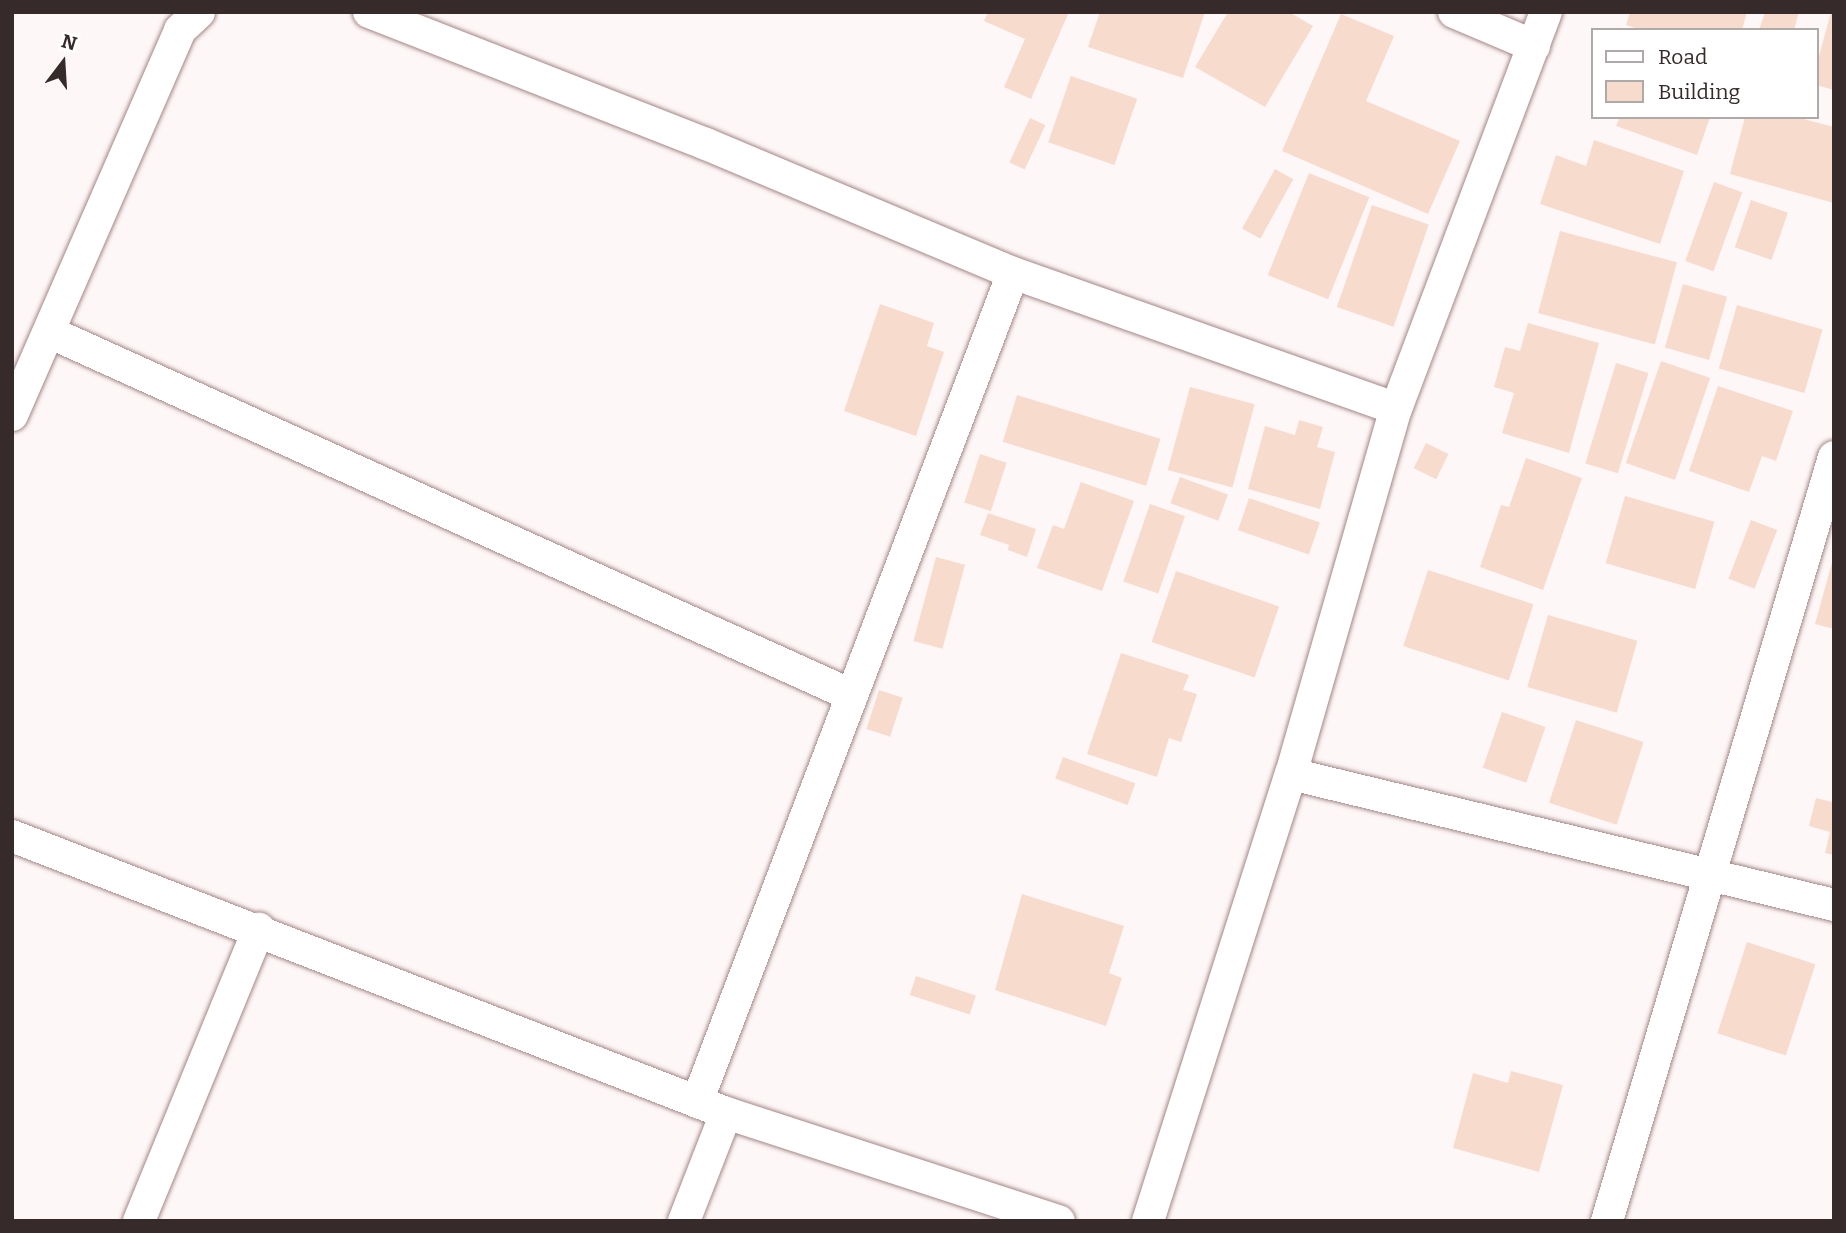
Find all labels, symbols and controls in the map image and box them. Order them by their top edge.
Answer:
north arrow [28,28,98,98]
legend [1590,28,1818,119]
text: N [59,29,80,56]
text: Road [1658,44,1707,70]
text: Building [1658,79,1740,105]

